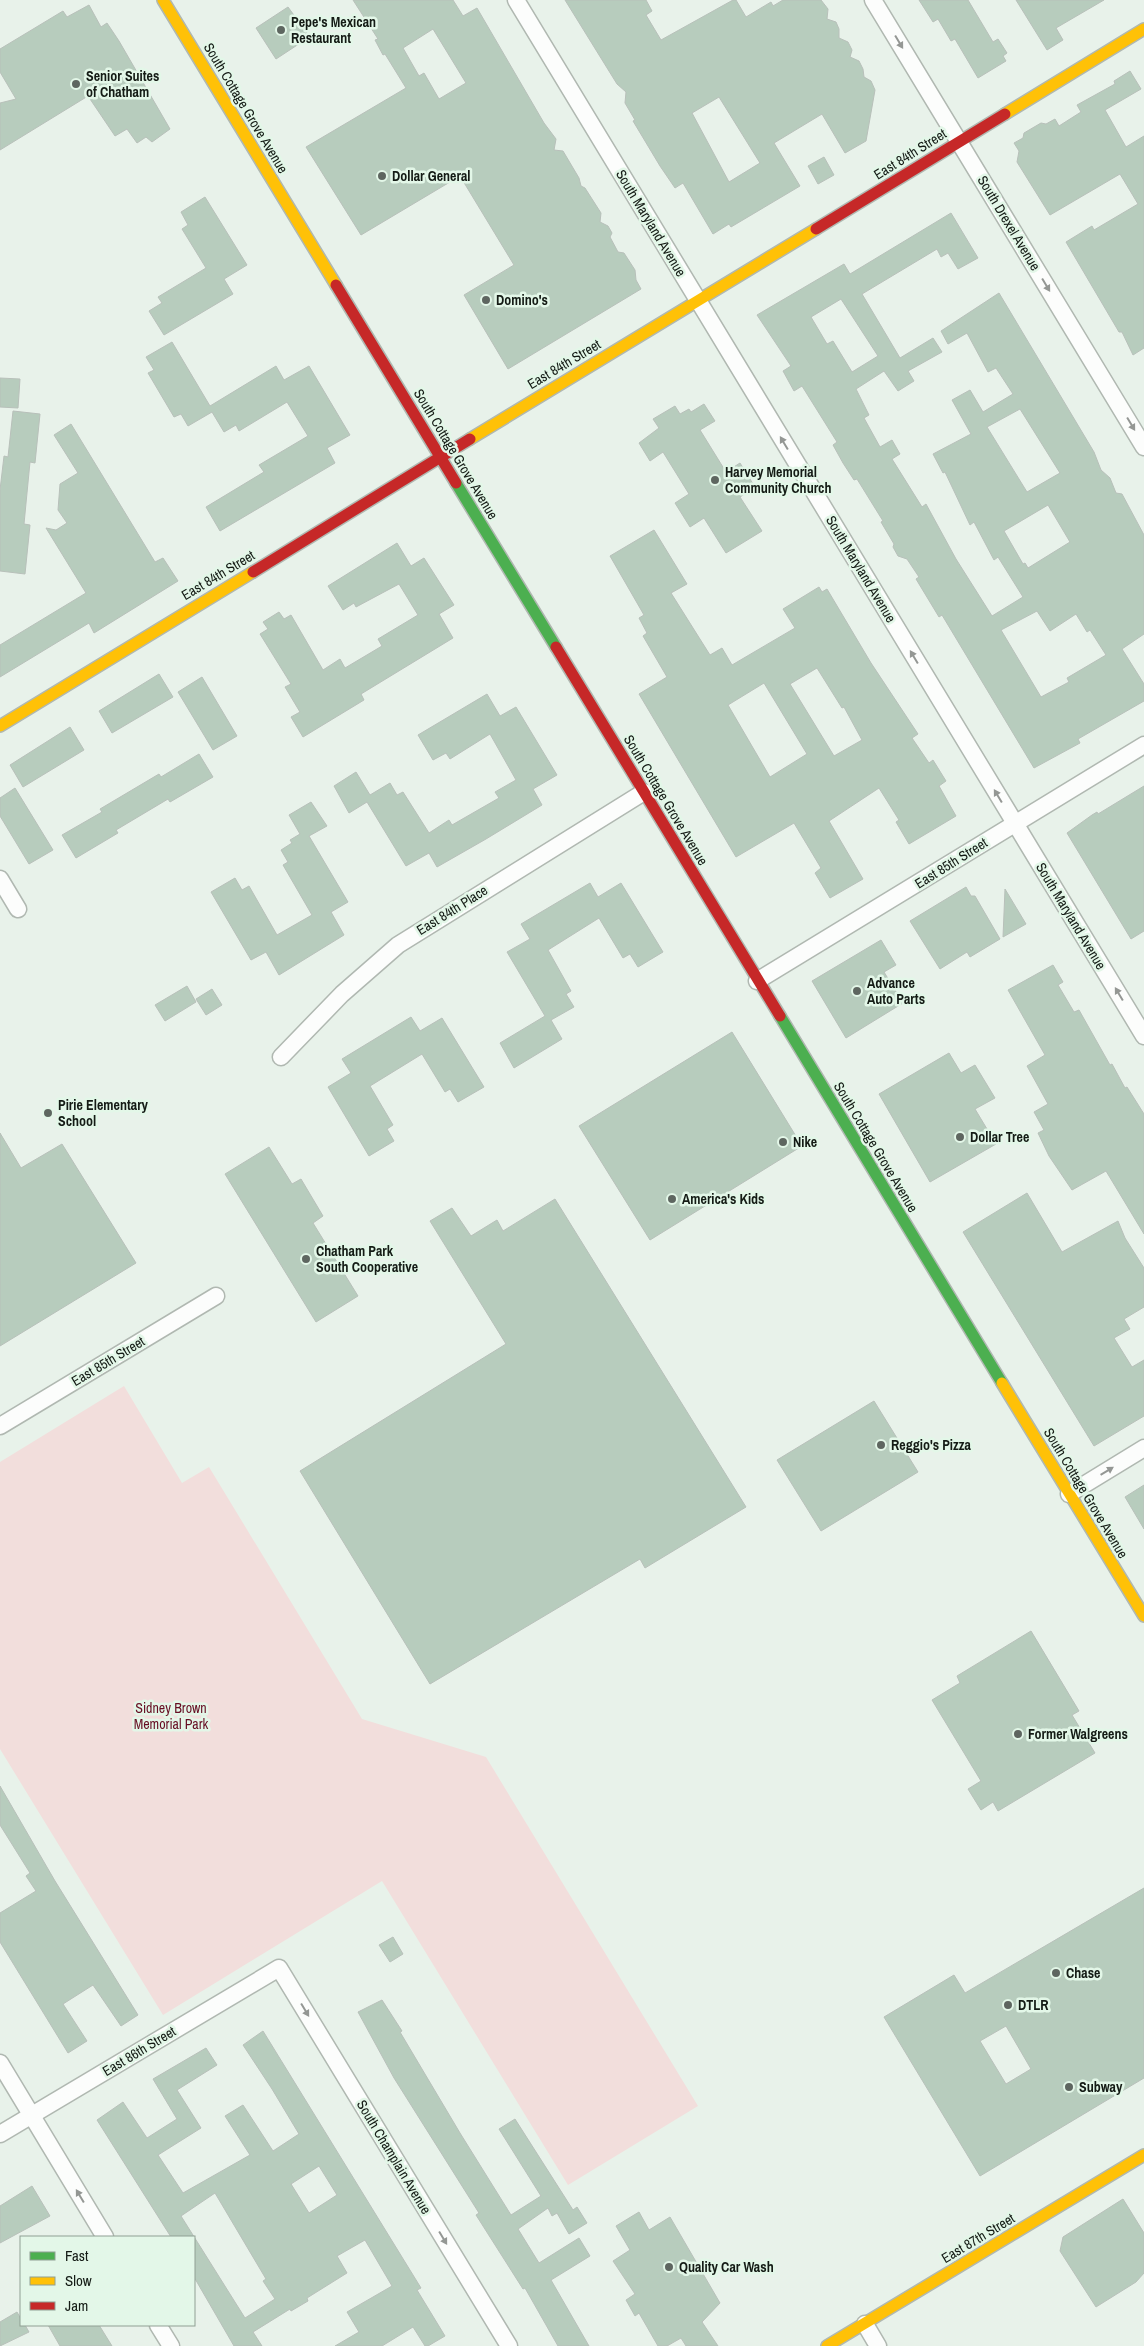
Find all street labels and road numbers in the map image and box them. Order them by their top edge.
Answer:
street label: South Cottage Grove Avenue [200,39,292,177]
street label: East 84th Street [870,125,950,183]
street label: South Maryland Avenue [612,166,690,280]
street label: South Drexel Avenue [974,172,1044,274]
street label: East 84th Street [524,335,604,393]
street label: South Cottage Grove Avenue [410,385,502,523]
street label: South Maryland Avenue [822,512,900,626]
street label: East 84th Street [178,546,258,604]
street label: South Cottage Grove Avenue [620,731,712,869]
street label: East 85th Street [911,834,991,892]
street label: South Maryland Avenue [1032,859,1110,973]
street label: East 84th Place [413,881,491,939]
street label: South Cottage Grove Avenue [830,1078,922,1216]
street label: East 85th Street [68,1332,148,1390]
street label: South Cottage Grove Avenue [1040,1424,1132,1562]
street label: East 86th Street [99,2022,179,2080]
street label: South Champlain Avenue [353,2097,435,2217]
street label: East 87th Street [938,2209,1018,2267]

